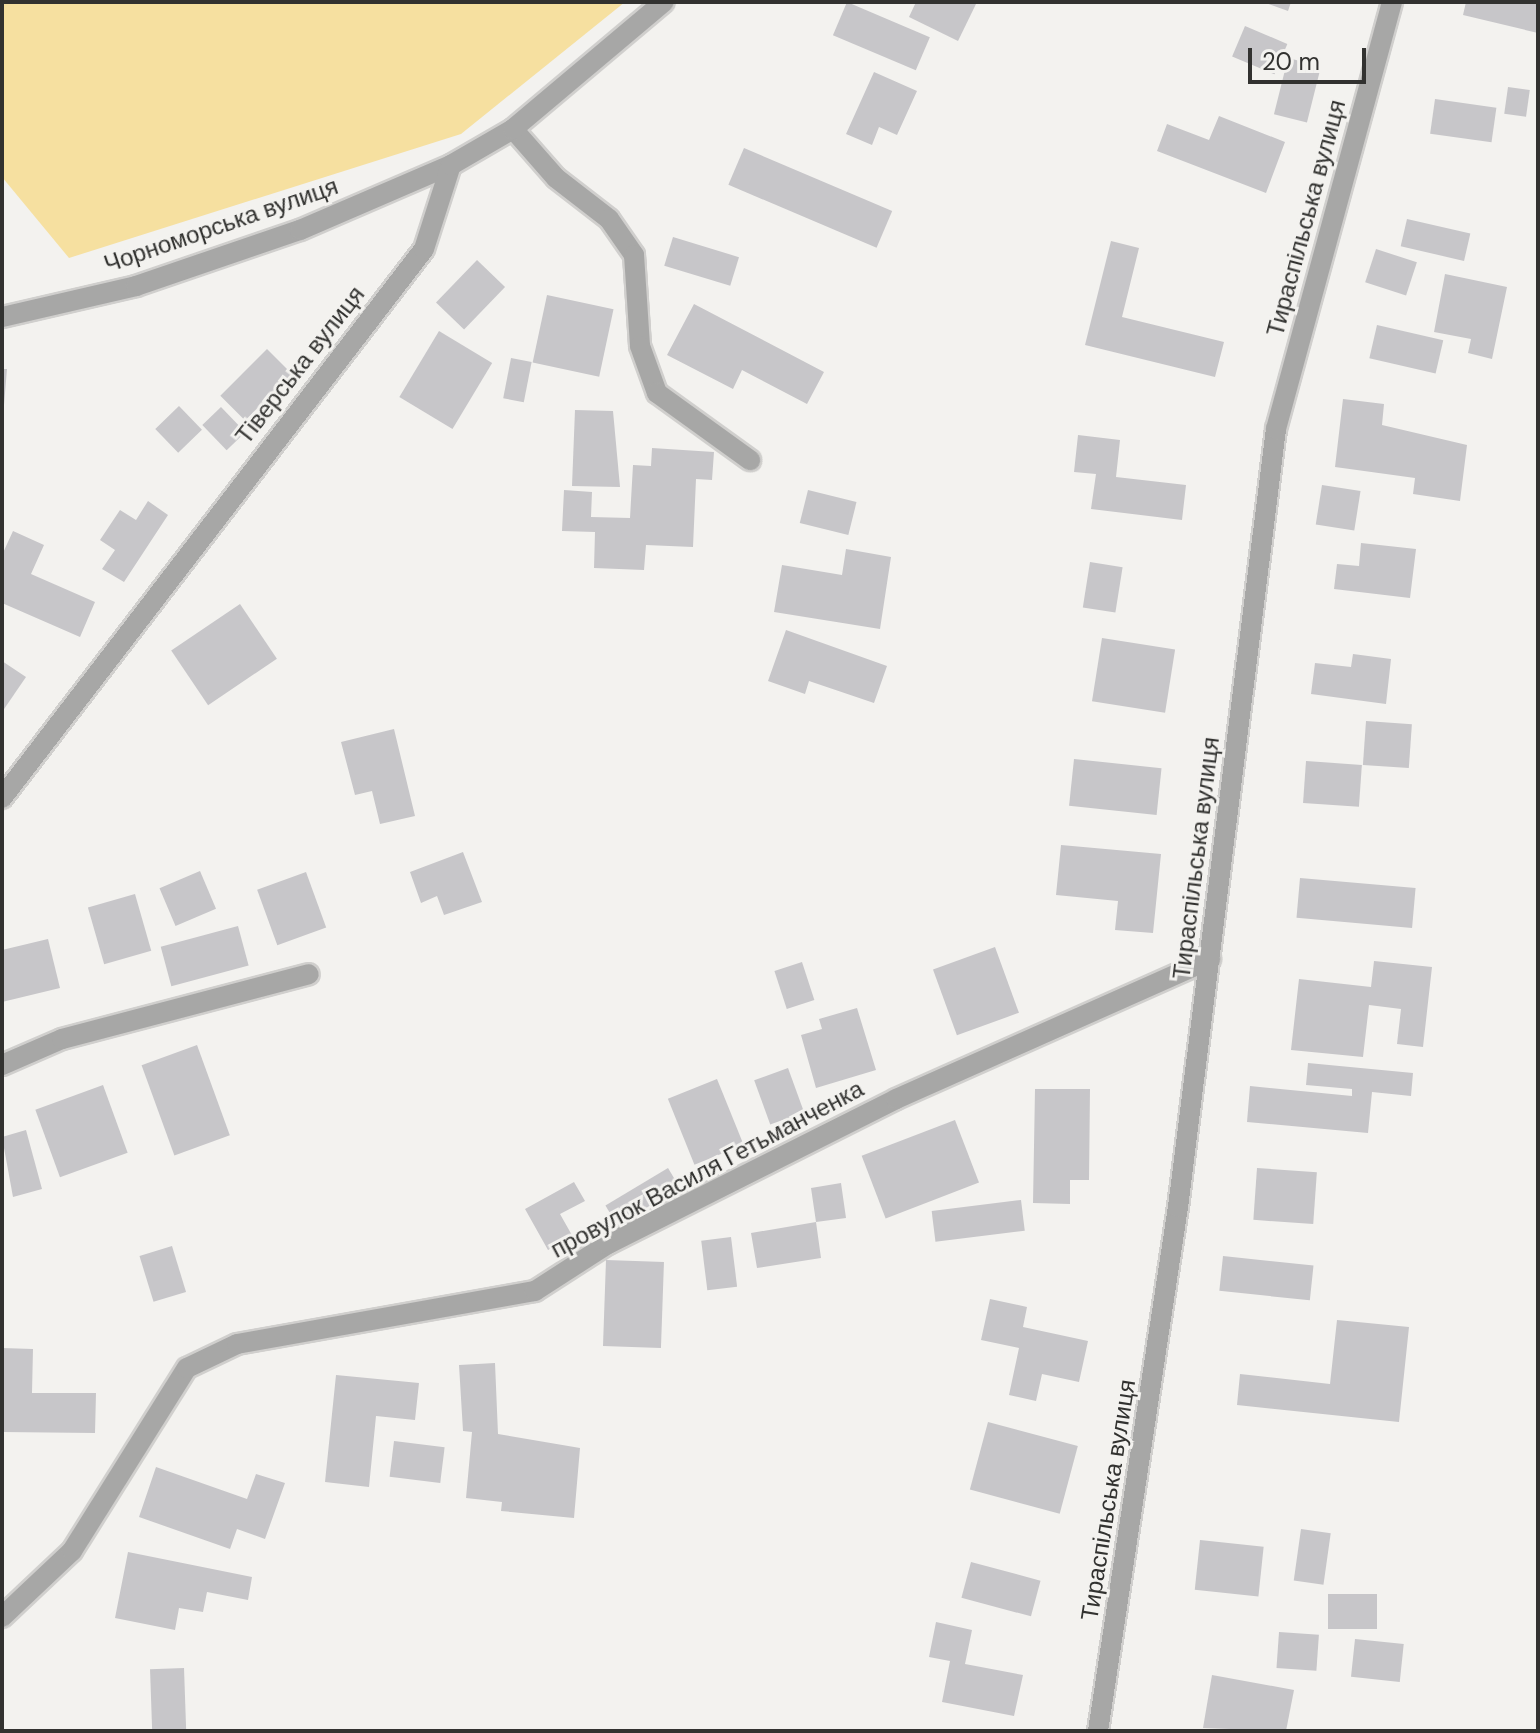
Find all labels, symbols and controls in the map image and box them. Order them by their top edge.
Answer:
scale bar [1252,32,1370,82]
text: 20 m [1262,46,1320,77]
street label: Тираспільська вулиця [1261,97,1351,339]
street label: Чорноморська вулиця [100,171,342,279]
street label: Тіверська вулиця [229,280,371,450]
street label: Тираспільська вулиця [1167,735,1225,981]
street label: провулок Василя Гетьманченка [546,1074,868,1264]
street label: Тираспільська вулиця [1075,1377,1141,1623]

